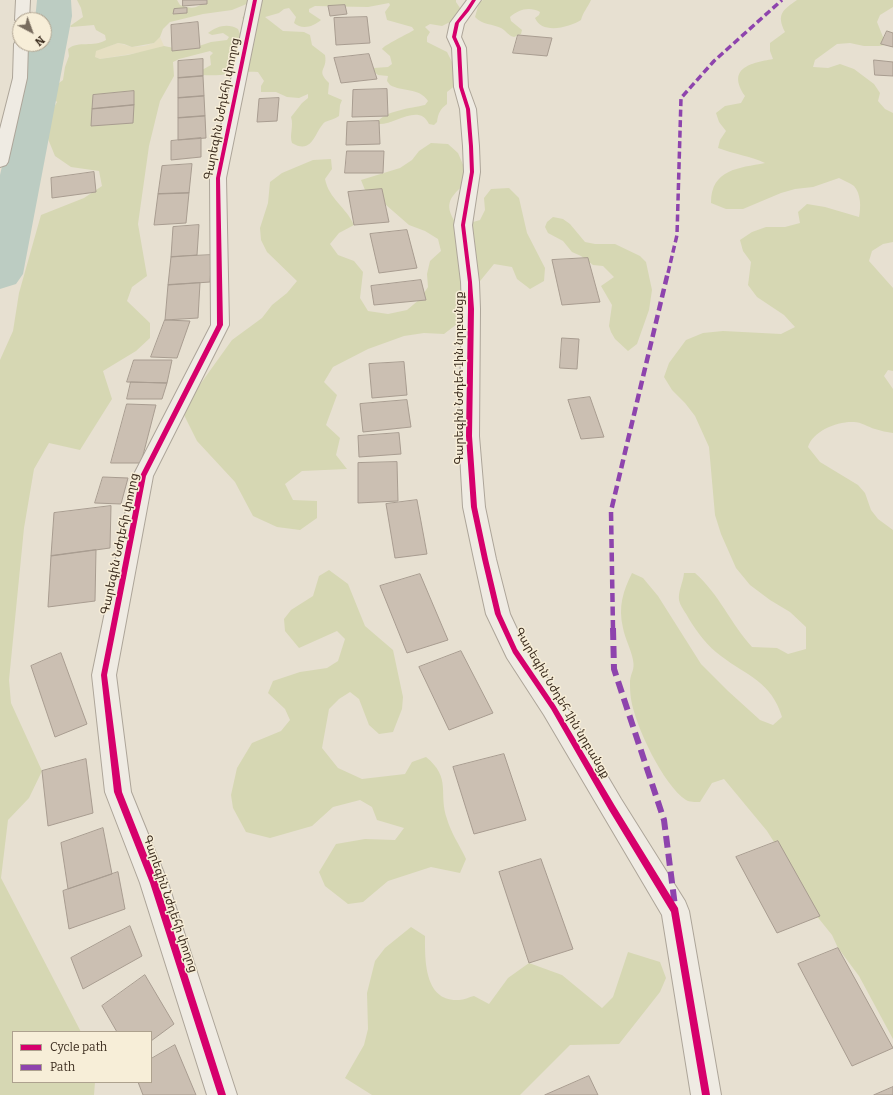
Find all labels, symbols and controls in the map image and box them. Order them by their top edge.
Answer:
north arrow [12,12,52,52]
text: N [32,33,47,48]
street label: Գարեգին Նժդեհի փողոց [201,37,243,181]
street label: Գարեգին Նժդեհ 1ին նրբանցք [453,291,467,465]
street label: Գարեգին Նժդեհի փողոց [98,472,142,616]
street label: Գարեգին Նժդեհ 1ին նրբանցք [511,625,613,781]
street label: Գարեգին Նժդեհի փողոց [140,833,200,975]
legend [12,1031,152,1083]
text: Cycle path [50,1040,107,1054]
text: Path [50,1060,75,1074]

